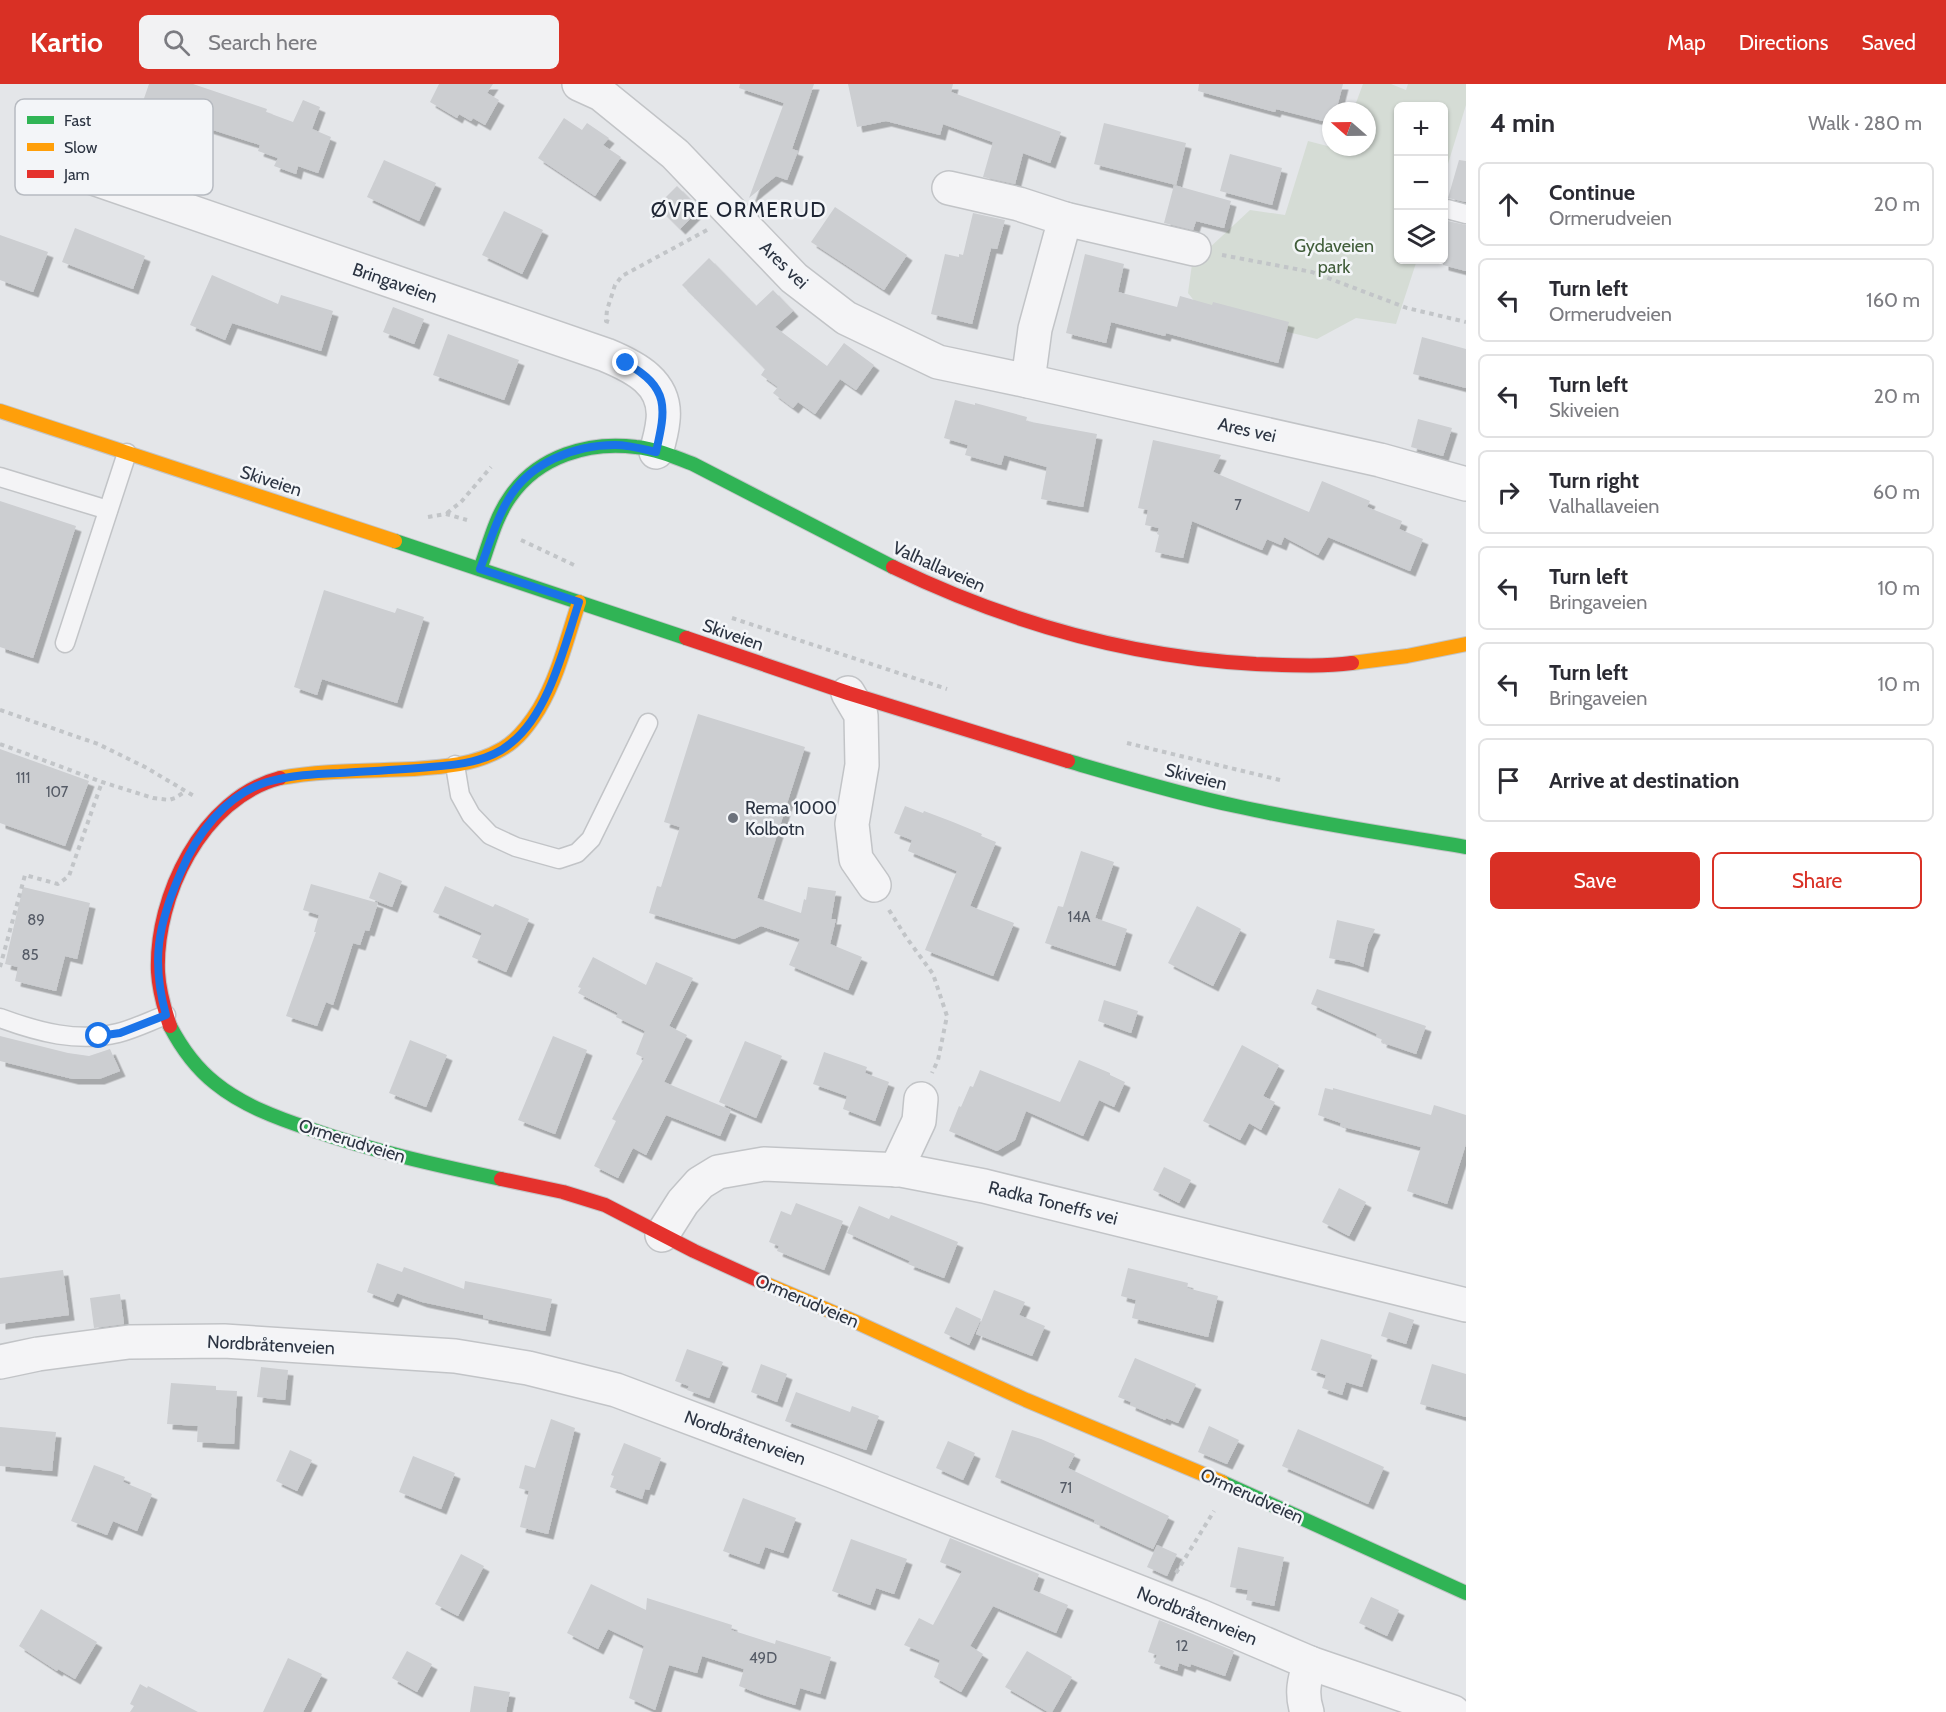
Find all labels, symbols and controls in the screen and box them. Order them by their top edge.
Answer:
search box [139,15,559,69]
text: Kartio [30,25,103,59]
icon: search [160,26,193,59]
text: Search here [208,29,317,56]
text: Map [1667,30,1706,55]
text: Directions [1739,30,1828,55]
text: Saved [1861,30,1916,55]
legend [15,99,213,195]
north arrow [1322,102,1376,156]
map controls [1394,102,1448,264]
button: + [1394,102,1448,156]
text: 4 min [1490,107,1555,139]
text: Fast [64,111,92,130]
text: Walk · 280 m [1808,111,1922,135]
text: Slow [64,138,98,157]
button: − [1394,156,1448,210]
text: Jam [63,165,90,184]
text: Continue [1549,179,1635,206]
icon: ahead [1492,188,1525,221]
text: 20 m [1874,192,1920,216]
district label: ØVRE ORMERUD [651,197,827,222]
text: Ormerudveien [1549,206,1672,230]
button: layers [1394,210,1448,264]
park label: Gydaveien park [1294,235,1374,278]
street label: Ares vei [755,237,813,293]
street label: Bringaveien [350,258,440,308]
text: Turn left [1549,275,1628,302]
icon: left [1492,284,1525,317]
text: 160 m [1866,288,1920,312]
text: Ormerudveien [1549,302,1672,326]
route end [612,349,638,375]
text: Turn left [1549,371,1628,398]
icon: left [1492,380,1525,413]
text: 20 m [1874,384,1920,408]
text: Skiveien [1549,398,1619,422]
street label: Ares vei [1216,413,1278,447]
street label: Skiveien [238,461,304,501]
text: Turn right [1549,467,1639,494]
icon: right [1492,476,1525,509]
text: 60 m [1873,480,1920,504]
text: Valhallaveien [1549,494,1659,518]
house number: 7 [1234,496,1242,514]
street label: Valhallaveien [889,537,989,597]
text: Turn left [1549,563,1628,590]
icon: left [1492,572,1525,605]
text: 10 m [1877,576,1920,600]
text: Bringaveien [1549,590,1647,614]
street label: Skiveien [699,614,767,656]
text: Turn left [1549,659,1628,686]
icon: left [1492,668,1525,701]
text: 10 m [1877,672,1920,696]
text: Bringaveien [1549,686,1647,710]
street label: Skiveien [1163,759,1229,795]
icon: arrive [1492,764,1525,797]
text: Arrive at destination [1549,767,1739,794]
house number: 111 [16,769,30,787]
house number: 107 [46,783,69,801]
place label: Rema 1000 Kolbotn [745,797,837,840]
marker: Rema 1000 Kolbotn [726,811,740,825]
button: Save [1490,852,1700,909]
button: Share [1712,852,1922,909]
house number: 14A [1068,908,1091,926]
house number: 89 [27,911,45,929]
house number: 85 [21,946,39,964]
route start [85,1022,111,1048]
street label: Ormerudveien [296,1114,408,1168]
street label: Radka Toneffs vei [986,1176,1120,1230]
street label: Ormerudveien [752,1269,862,1333]
street label: Nordbråtenveien [207,1331,335,1359]
street label: Nordbråtenveien [681,1406,809,1470]
street label: Ormerudveien [1197,1463,1307,1529]
house number: 71 [1060,1479,1072,1497]
street label: Nordbråtenveien [1134,1582,1260,1650]
house number: 12 [1176,1637,1189,1655]
house number: 49D [749,1649,777,1667]

